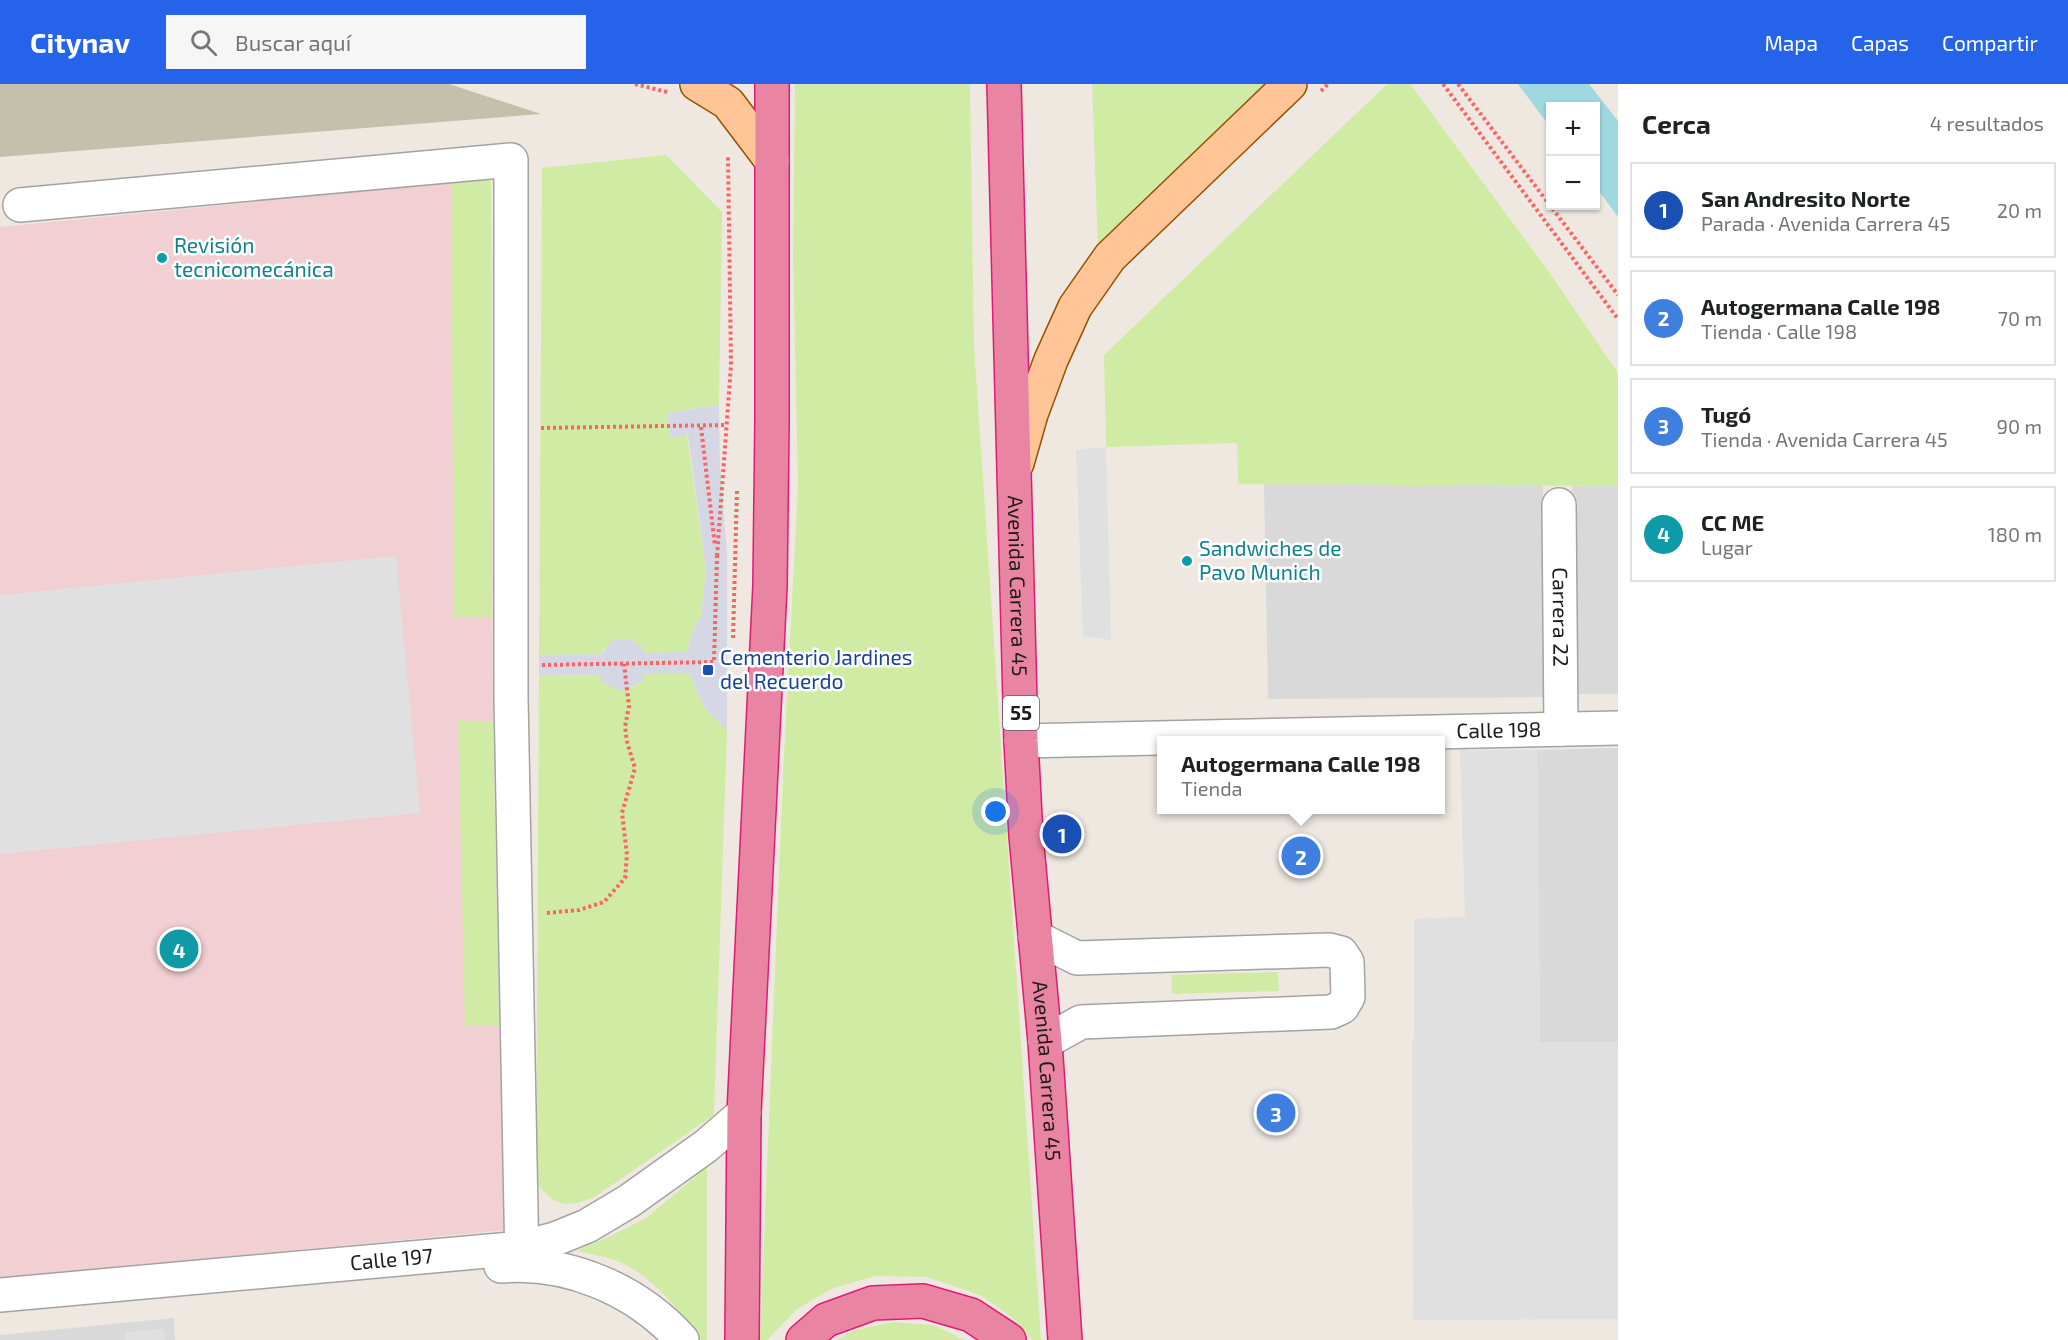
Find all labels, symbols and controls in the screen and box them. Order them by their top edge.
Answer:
search box [166,15,586,69]
text: Citynav [30,25,130,59]
icon: search [187,26,220,59]
text: Buscar aquí [235,29,351,55]
text: Mapa [1764,30,1818,55]
text: Capas [1851,30,1909,55]
text: Compartir [1942,30,2038,55]
map controls [1546,102,1600,210]
button: + [1546,102,1600,156]
text: Cerca [1642,108,1711,139]
text: 4 resultados [1930,111,2044,135]
button: − [1546,156,1600,210]
text: San Andresito Norte [1701,185,1910,211]
text: 1 [1659,198,1668,222]
text: 20 m [1997,198,2042,222]
text: Parada · Avenida Carrera 45 [1701,211,1950,235]
place label: Revisión tecnicomecánica [174,232,334,281]
marker: Revisión tecnicomecánica [155,251,169,265]
text: Autogermana Calle 198 [1701,293,1941,319]
text: 2 [1658,306,1669,330]
text: 70 m [1998,306,2042,330]
text: Tienda · Calle 198 [1701,319,1857,343]
text: Tugó [1701,401,1751,427]
text: 3 [1658,414,1669,438]
text: 90 m [1997,414,2042,438]
text: Tienda · Avenida Carrera 45 [1701,427,1948,451]
street label: Avenida Carrera 45 [1004,495,1033,677]
text: CC ME [1701,509,1764,535]
text: 4 [1657,522,1670,546]
text: 180 m [1988,522,2042,546]
place label: Sandwiches de Pavo Munich [1199,535,1341,584]
text: Lugar [1701,535,1753,559]
marker: Sandwiches de Pavo Munich [1180,554,1194,568]
street label: Carrera 22 [1549,567,1574,667]
place label: Cementerio Jardines del Recuerdo [720,644,913,693]
marker: Cementerio Jardines del Recuerdo [701,663,715,677]
road number: 55 [1003,696,1039,730]
street label: Calle 198 [1456,716,1542,743]
popup [1157,736,1445,814]
text: Autogermana Calle 198 [1181,750,1421,776]
text: Tienda [1181,776,1243,800]
your location [981,797,1010,826]
pin: 1 [1042,812,1082,856]
pin: 2 [1282,834,1320,878]
pin: 4 [160,926,198,972]
street label: Avenida Carrera 45 [1028,979,1067,1162]
pin: 3 [1256,1090,1296,1136]
street label: Calle 197 [349,1242,434,1274]

